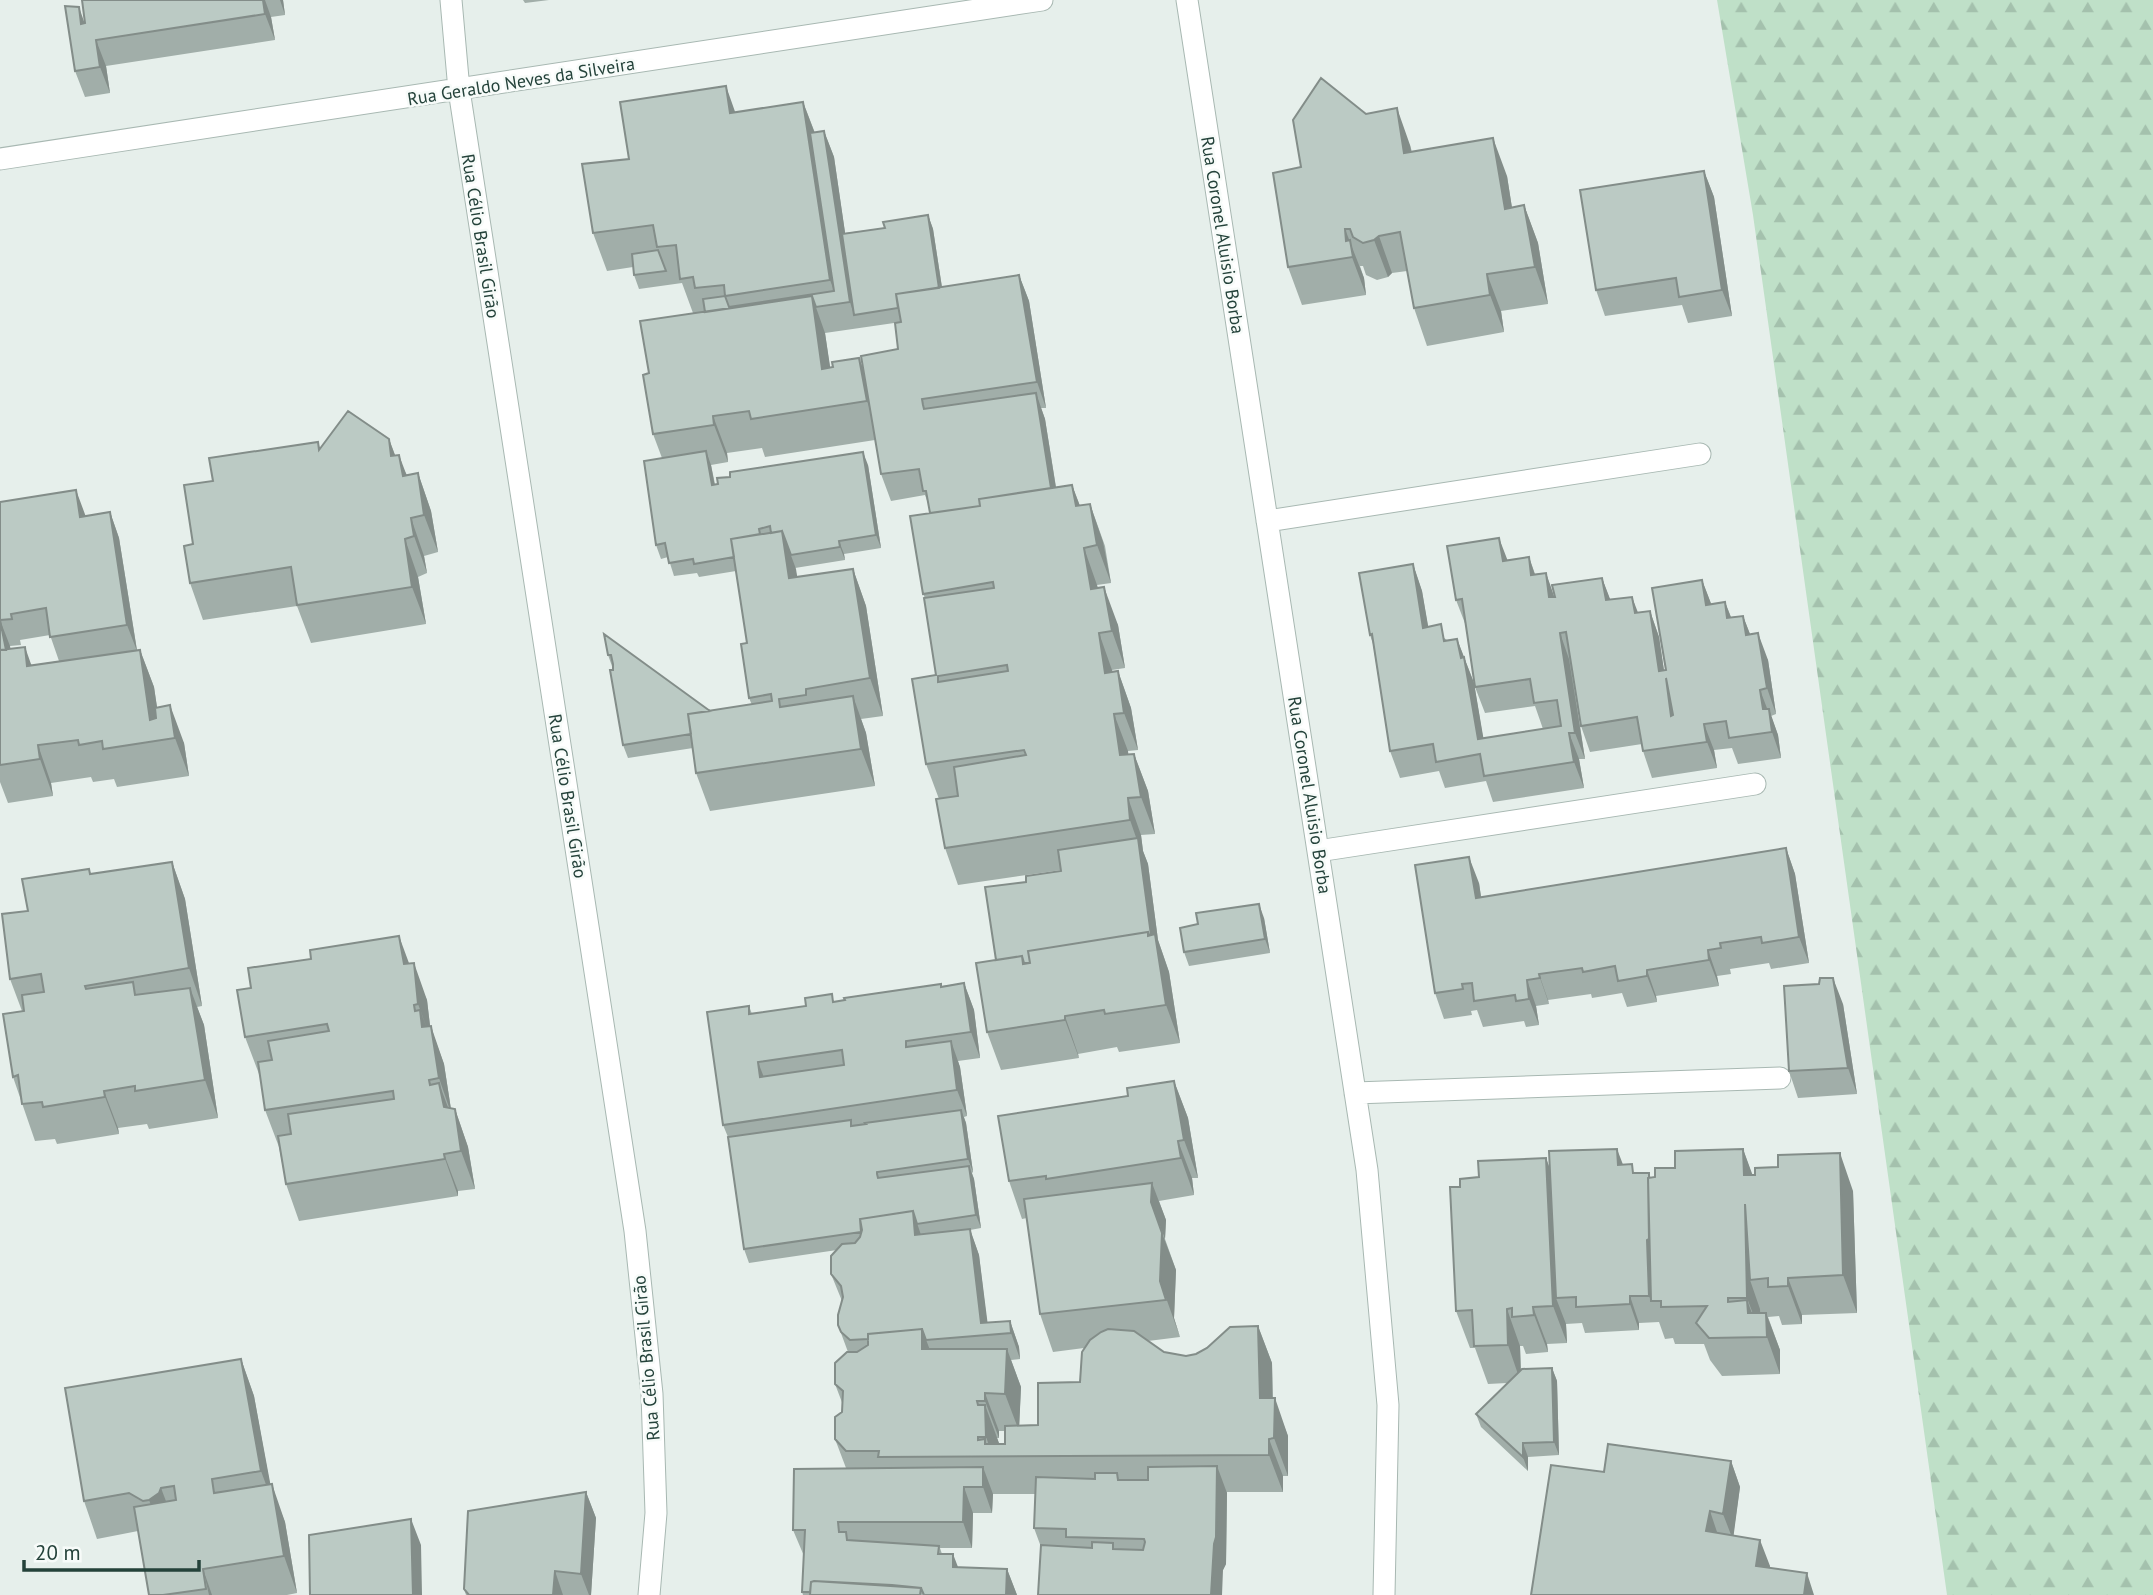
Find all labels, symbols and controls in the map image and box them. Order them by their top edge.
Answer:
street label: Rua Geraldo Neves da Silveira [406,52,636,110]
street label: Rua Coronel Aluisio Borba [1196,135,1250,335]
street label: Rua Célio Brasil Girão [457,152,505,320]
street label: Rua Coronel Aluisio Borba [1283,695,1337,895]
street label: Rua Célio Brasil Girão [544,712,592,880]
street label: Rua Célio Brasil Girão [627,1274,665,1442]
scale bar [24,1528,200,1572]
text: 20 m [35,1539,81,1566]

